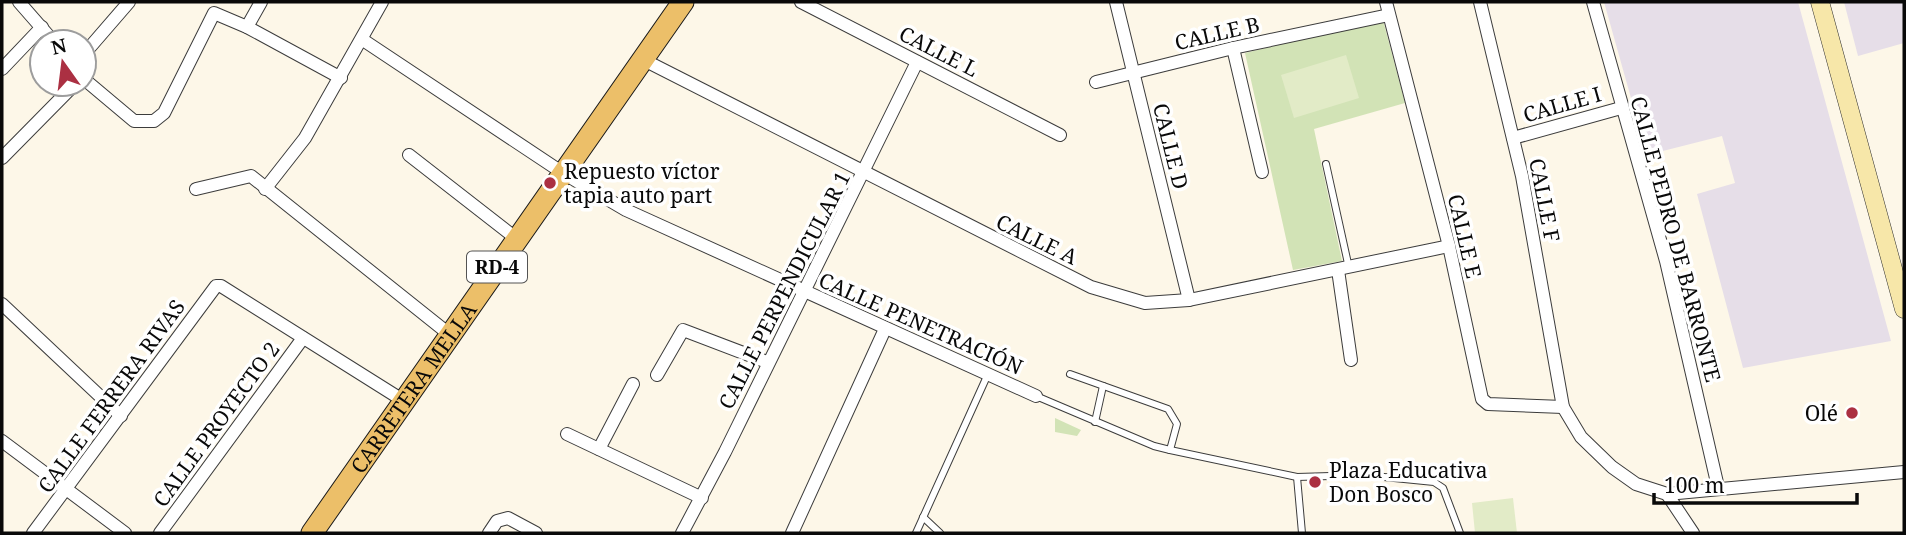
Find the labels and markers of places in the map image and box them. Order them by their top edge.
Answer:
place label: Repuesto víctor tapia auto part [564,157,720,209]
marker: Repuesto víctor tapia auto part [542,175,558,191]
place label: Olé [1805,399,1838,427]
marker: Olé [1844,405,1860,421]
place label: Plaza Educativa Don Bosco [1329,456,1488,508]
marker: Plaza Educativa Don Bosco [1307,474,1323,490]

